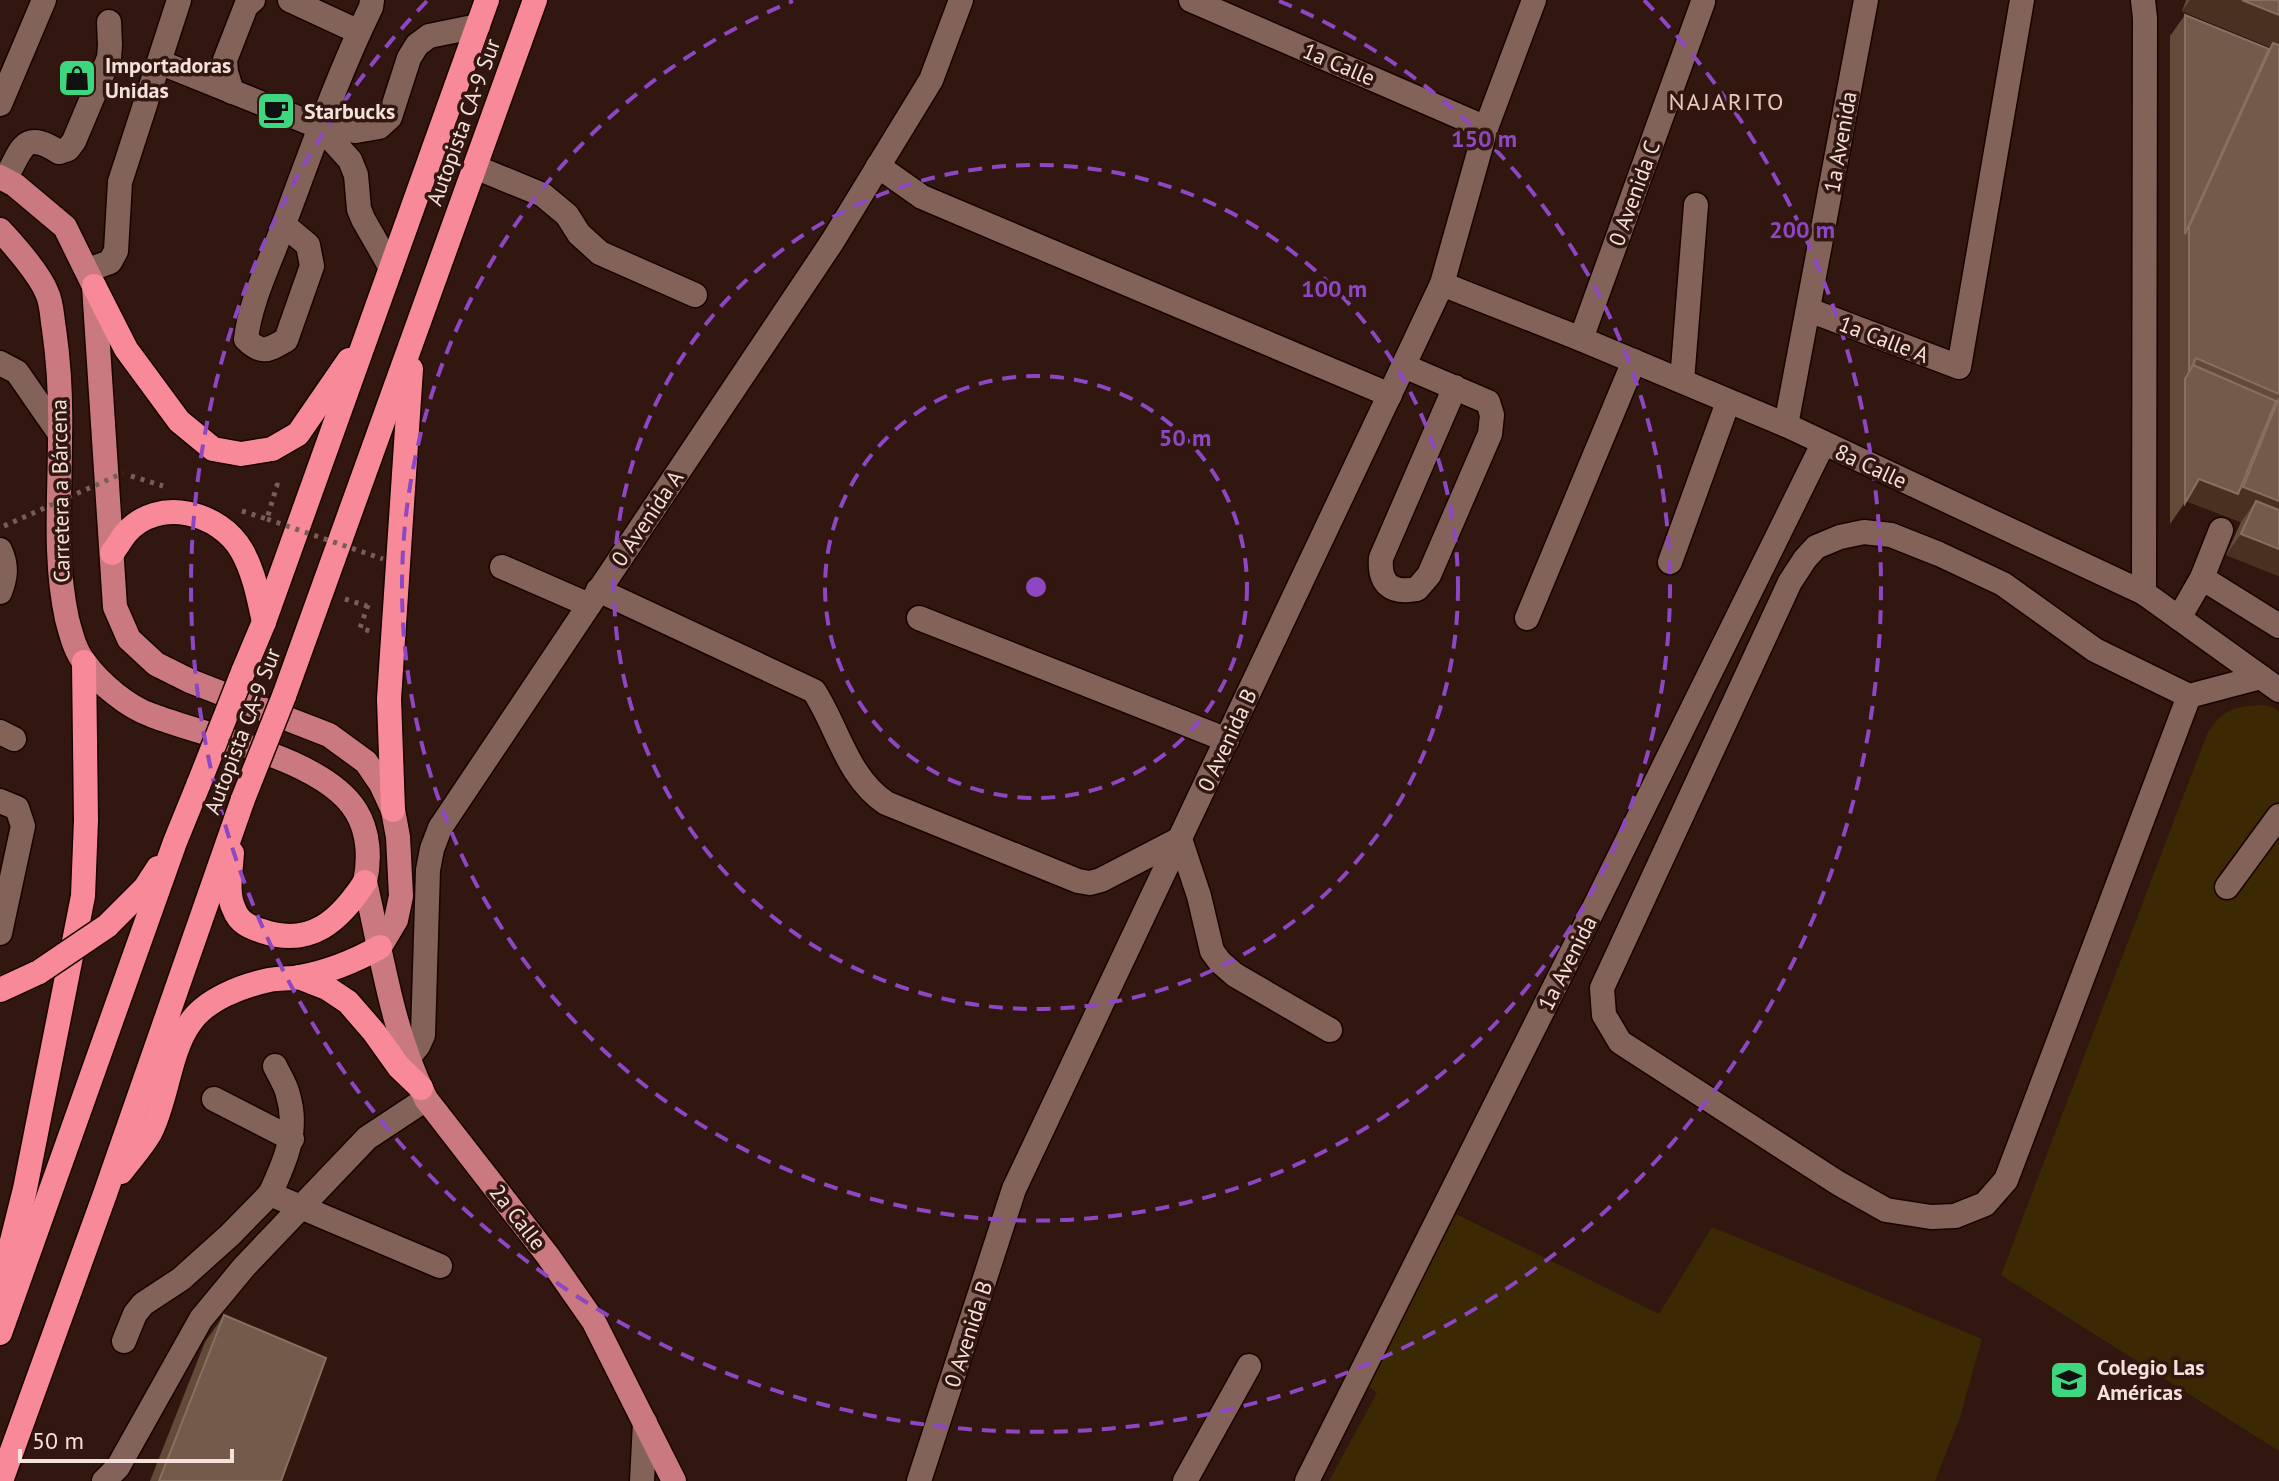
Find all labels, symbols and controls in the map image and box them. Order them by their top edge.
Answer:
street label: Autopista CA-9 Sur [420,34,506,209]
street label: 1a Calle [1299,36,1379,92]
place label: Importadoras Unidas [105,51,231,104]
shop icon: Importadoras Unidas [56,57,98,99]
district label: NAJARITO [1668,86,1786,117]
street label: 1a Avenida [1817,89,1863,195]
cafe icon: Starbucks [255,90,297,132]
place label: Starbucks [304,97,395,125]
text: 150 m [1451,123,1517,154]
street label: 0 Avenida C [1602,137,1666,249]
text: 200 m [1769,214,1835,245]
text: 100 m [1301,273,1367,304]
street label: 1a Calle A [1835,309,1933,369]
street label: Carretera a Bárcena [44,399,76,583]
text: 50 m [1159,422,1211,453]
street label: 8a Calle [1831,437,1911,495]
street label: 0 Avenida A [605,465,689,571]
centre of rings [1022,573,1050,601]
street label: Autopista CA-9 Sur [197,643,287,818]
street label: 0 Avenida B [1191,684,1263,796]
street label: 1a Avenida [1531,911,1603,1015]
street label: 2a Calle [484,1178,552,1256]
street label: 0 Avenida B [938,1277,998,1391]
place label: Colegio Las Américas [2097,1353,2204,1406]
school or university icon: Colegio Las Américas [2048,1359,2090,1401]
scale bar [20,1413,232,1463]
text: 50 m [32,1425,84,1456]

